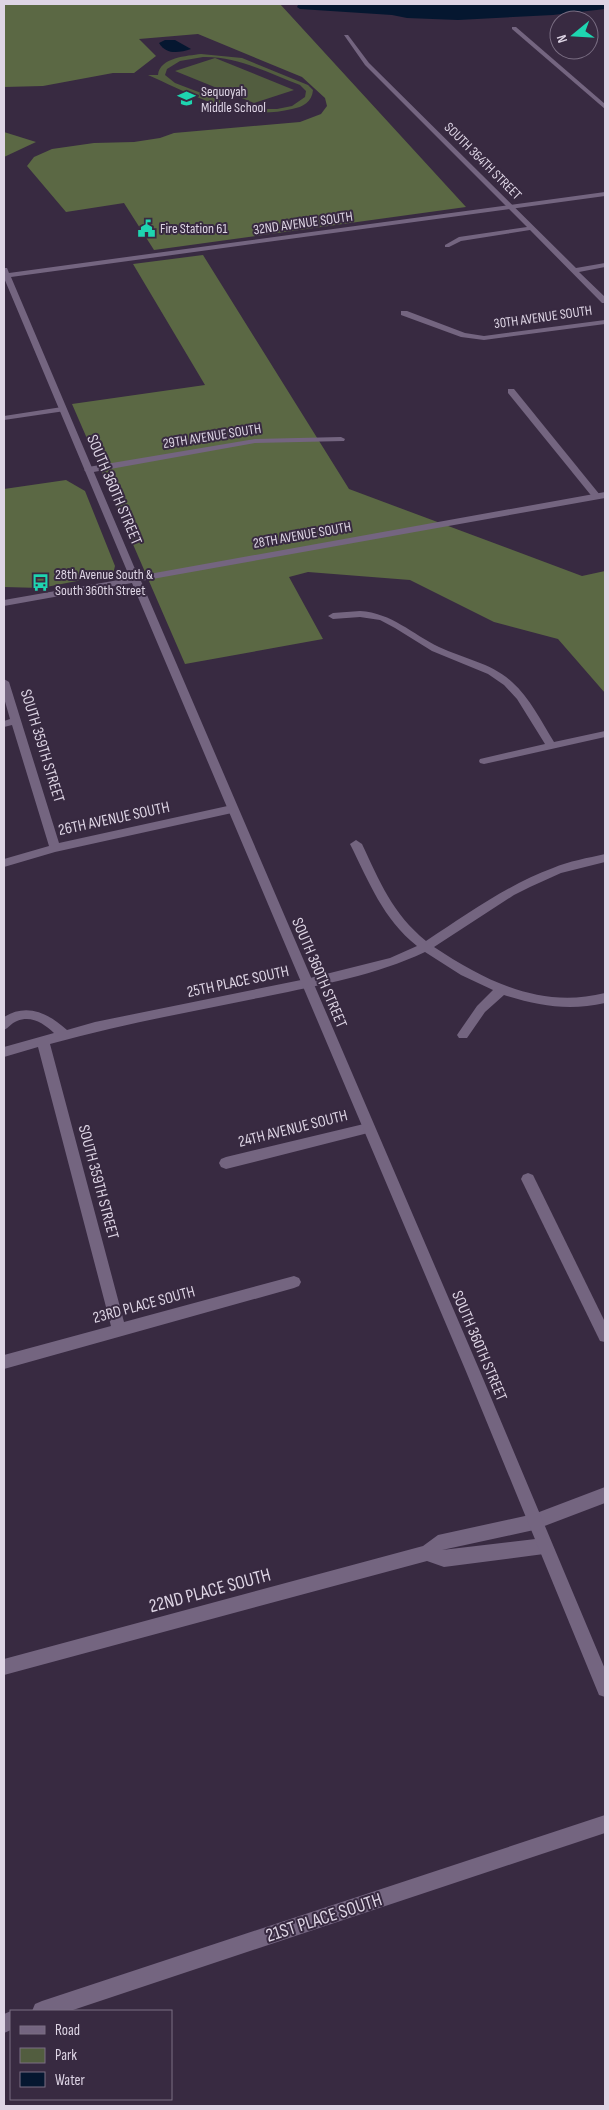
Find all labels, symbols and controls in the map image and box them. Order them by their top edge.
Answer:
north arrow [549,10,599,60]
text: N [553,33,571,45]
place label: Sequoyah Middle School [201,83,266,116]
school or university icon: Sequoyah Middle School [177,89,197,109]
street label: SOUTH 364TH STREET [441,119,525,203]
street label: 32ND AVENUE SOUTH [252,208,354,238]
public building icon: Fire Station 61 [136,218,156,238]
place label: Fire Station 61 [160,220,227,237]
street label: 30TH AVENUE SOUTH [493,302,593,332]
street label: 29TH AVENUE SOUTH [162,420,262,452]
street label: SOUTH 360TH STREET [82,432,146,548]
street label: 28TH AVENUE SOUTH [252,518,352,552]
place label: 28th Avenue South & South 360th Street [55,566,153,599]
bus stop icon: 28th Avenue South & South 360th Street [31,572,51,592]
street label: SOUTH 359TH STREET [16,687,68,805]
street label: 26TH AVENUE SOUTH [57,798,171,840]
street label: SOUTH 360TH STREET [287,915,351,1031]
street label: 25TH PLACE SOUTH [185,962,291,1002]
street label: 24TH AVENUE SOUTH [236,1106,350,1152]
street label: SOUTH 359TH STREET [74,1123,123,1242]
street label: 23RD PLACE SOUTH [91,1282,197,1328]
street label: SOUTH 360TH STREET [447,1288,511,1404]
street label: 22ND PLACE SOUTH [147,1564,273,1618]
street label: 21ST PLACE SOUTH [263,1888,385,1948]
legend [10,2010,172,2100]
text: Road [55,2021,80,2040]
text: Park [55,2046,77,2065]
text: Water [55,2071,86,2090]

